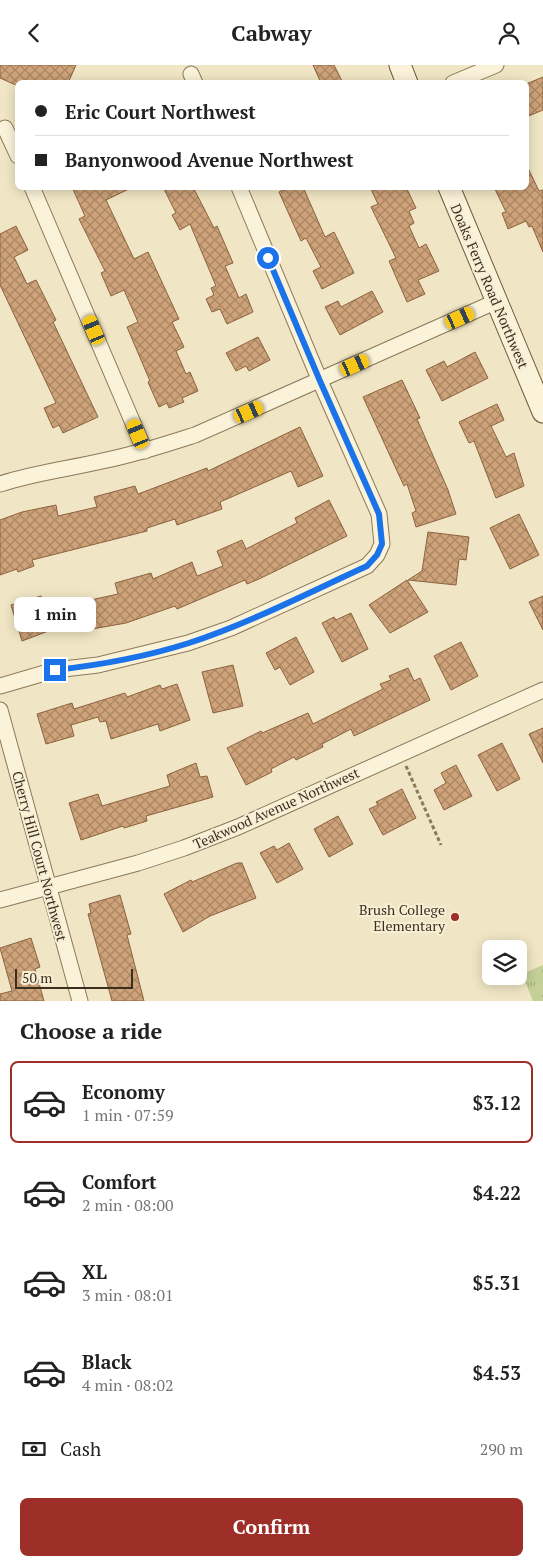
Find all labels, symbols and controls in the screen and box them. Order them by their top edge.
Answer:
text: Cabway [231,18,312,47]
icon: back [20,19,48,47]
icon: person [495,19,523,47]
text: Eric Court Northwest [65,99,256,124]
text: Banyonwood Avenue Northwest [65,147,354,172]
street label: Doaks Ferry Road Northwest [447,201,534,372]
route start [257,247,279,269]
car [443,305,476,331]
car [81,313,106,347]
car [338,352,371,378]
car [232,399,265,425]
car [125,417,150,451]
callout: 1 min [14,597,96,633]
text: 1 min [33,603,77,625]
route end [44,659,66,681]
street label: Teakwood Avenue Northwest [190,762,363,853]
street label: Cherry Hill Court Northwest [8,769,72,944]
place label: Brush College Elementary [359,900,446,935]
marker: Brush College Elementary [449,911,461,923]
map controls [482,940,527,985]
button: layers [482,940,527,985]
scale bar [15,966,132,989]
text: 50 m [22,968,52,987]
text: Choose a ride [20,1016,162,1045]
text: Economy [82,1079,165,1104]
icon: car [22,1080,67,1125]
text: $3.12 [472,1090,521,1115]
text: 1 min · 07:59 [82,1104,174,1126]
text: Comfort [82,1169,157,1194]
icon: car [22,1170,67,1215]
text: $4.22 [472,1180,521,1205]
text: 2 min · 08:00 [82,1194,174,1216]
text: XL [82,1259,107,1284]
icon: car [22,1260,67,1305]
text: $5.31 [472,1270,521,1295]
text: 3 min · 08:01 [82,1284,174,1306]
text: Black [82,1349,132,1374]
icon: car [22,1350,67,1395]
text: $4.53 [472,1360,521,1385]
text: 4 min · 08:02 [82,1374,174,1396]
icon: cash [20,1435,48,1463]
text: Cash [60,1436,101,1461]
text: 290 m [480,1438,523,1460]
button: Confirm [20,1498,523,1556]

